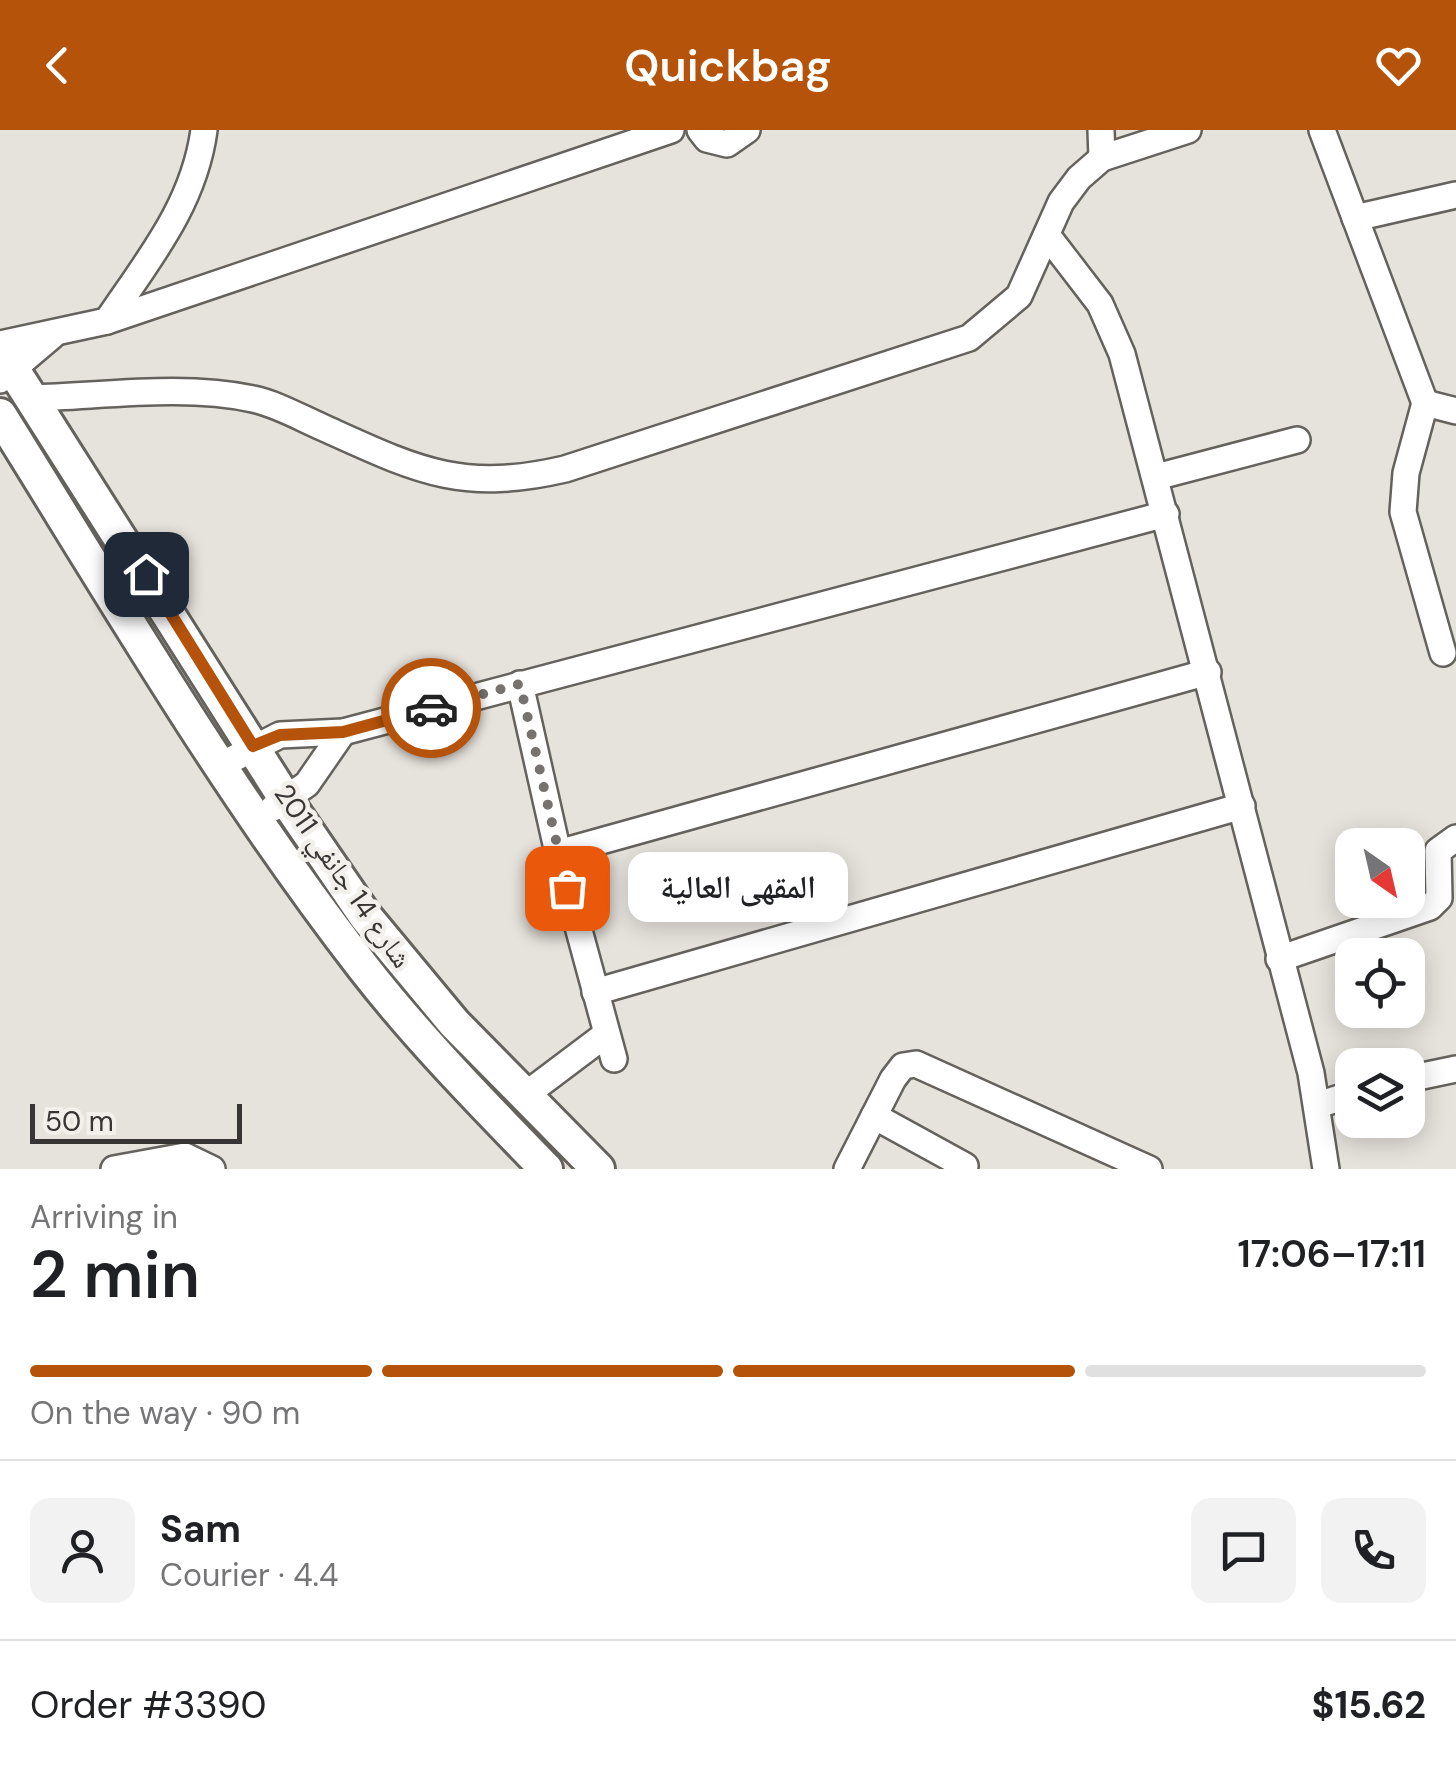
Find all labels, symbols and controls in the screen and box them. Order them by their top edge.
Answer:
text: Quickbag [624,36,832,95]
icon: back [30,38,85,93]
icon: heart [1371,38,1426,93]
pin [104,532,189,617]
icon: home [119,547,174,602]
courier [381,658,481,758]
icon: car [404,681,459,736]
street label: شارع 14 جانفي 2011 [262,777,420,978]
north arrow [1335,828,1425,918]
map controls [1335,828,1425,1138]
pin [525,846,610,931]
callout: المقهى العالية [627,853,847,923]
icon: bag [540,861,595,916]
text: المقهى العالية [660,866,816,908]
button: locate [1335,938,1425,1028]
button: layers [1335,1048,1425,1138]
scale bar [30,1099,242,1144]
text: 50 m [45,1103,114,1140]
text: Arriving in [30,1196,178,1238]
text: 17:06–17:11 [1237,1229,1426,1279]
text: 2 min [30,1233,200,1317]
text: On the way · 90 m [30,1392,300,1434]
button: person [30,1498,135,1603]
button: chat [1191,1498,1296,1603]
button: phone [1321,1498,1426,1603]
text: Sam [160,1504,241,1554]
text: Courier · 4.4 [160,1554,338,1596]
text: Order #3390 [30,1680,267,1730]
text: $15.62 [1312,1680,1426,1730]

